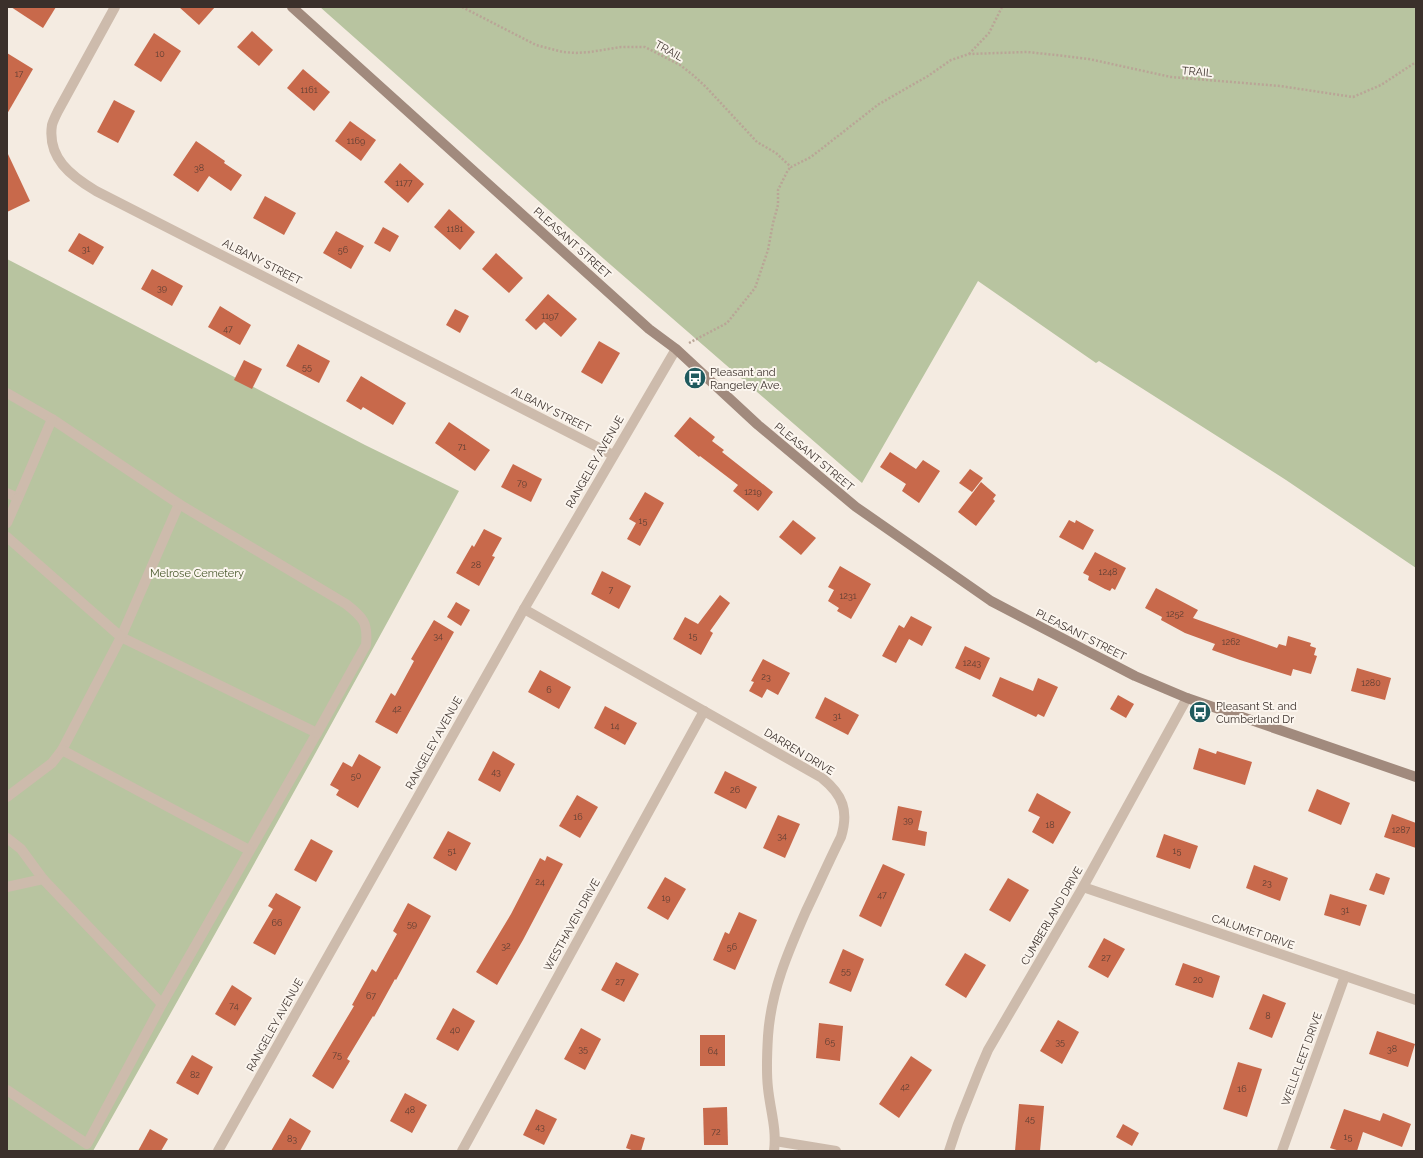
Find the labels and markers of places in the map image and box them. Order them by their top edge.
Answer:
bus stop icon: Pleasant and Rangeley Ave. [682,365,708,391]
place label: Pleasant and Rangeley Ave. [710,366,781,392]
bus stop icon: Pleasant St. and Cumberland Dr [1187,699,1213,725]
place label: Pleasant St. and Cumberland Dr [1216,700,1297,726]

